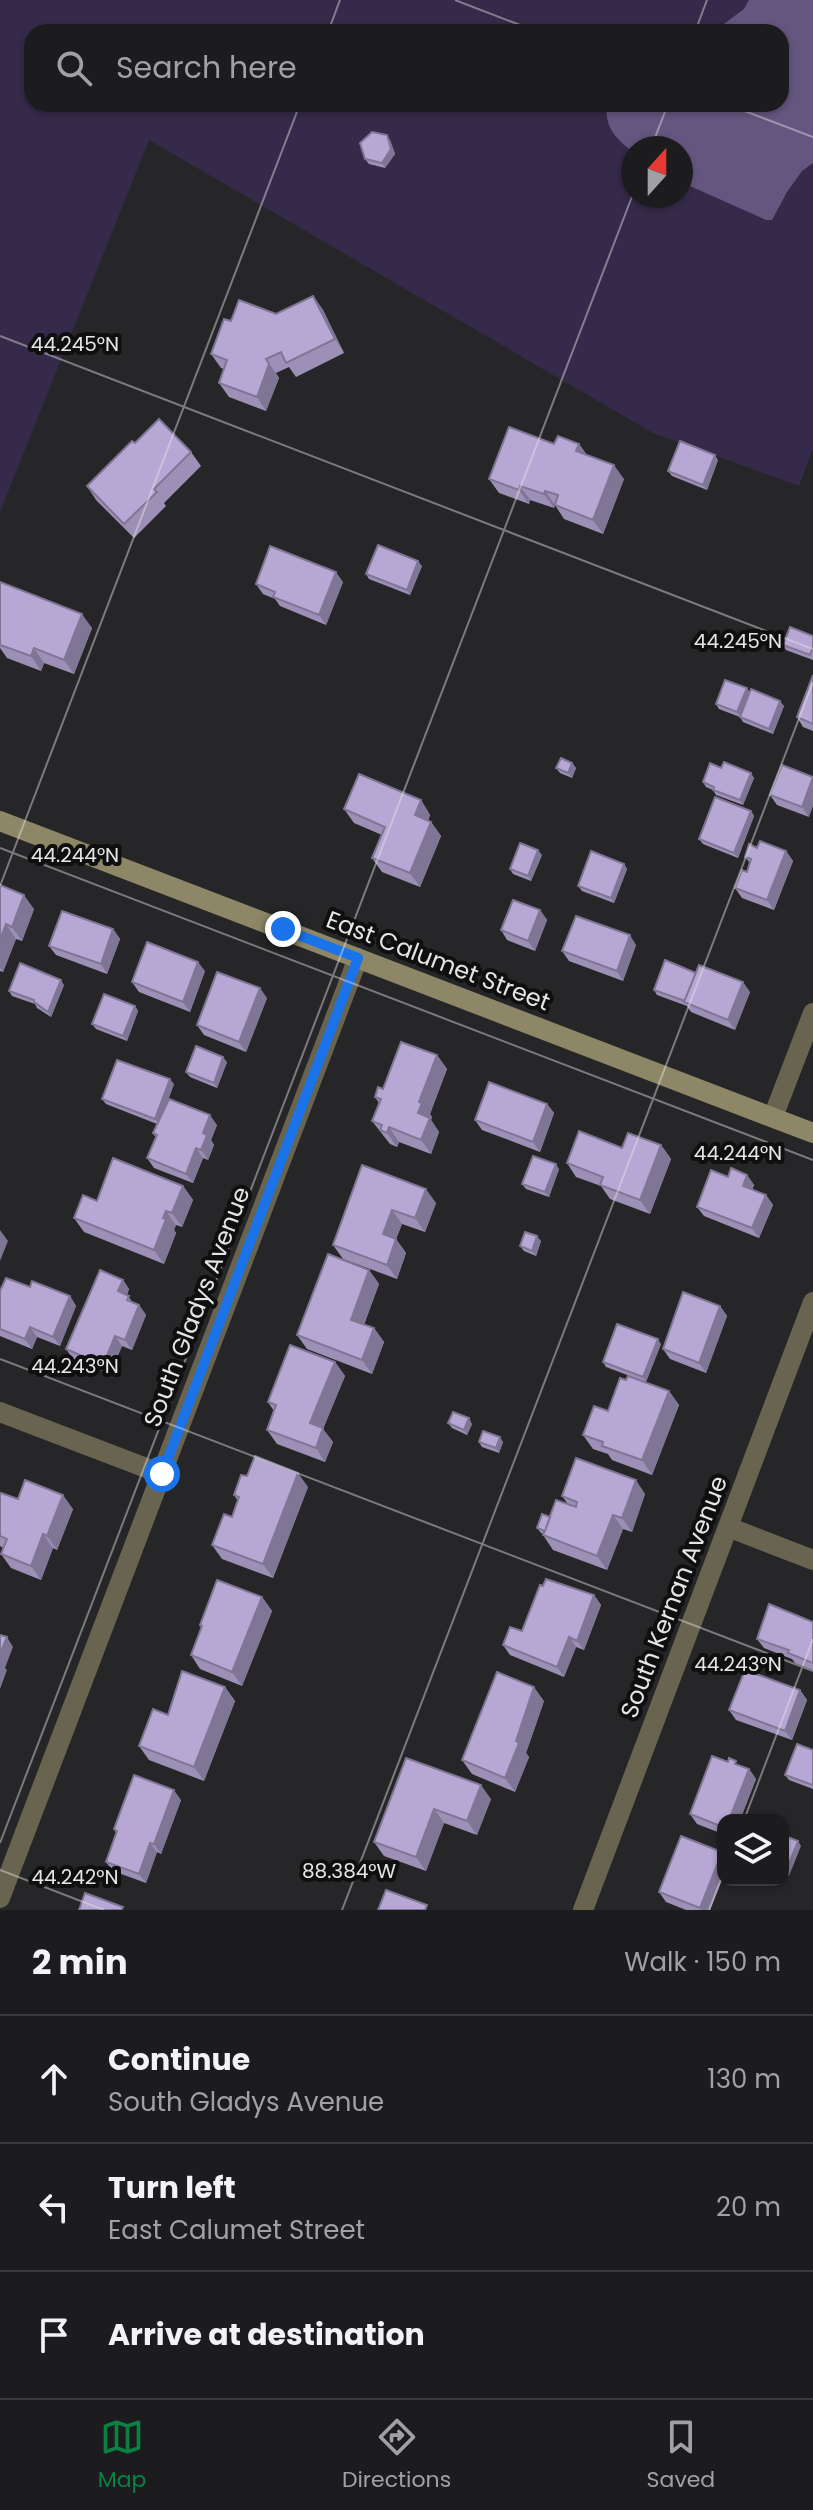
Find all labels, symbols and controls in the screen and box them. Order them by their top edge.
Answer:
search box [24,24,789,112]
icon: search [52,46,96,90]
text: Search here [116,46,297,89]
north arrow [621,136,693,208]
text: 44.245°N [31,330,119,358]
text: 44.245°N [694,627,782,655]
text: 44.244°N [31,841,119,869]
street label: East Calumet Street [322,903,555,1018]
route end [265,911,301,947]
text: 44.244°N [694,1139,782,1167]
street label: South Gladys Avenue [135,1182,258,1432]
text: 44.243°N [31,1352,119,1380]
route start [144,1456,180,1492]
street label: South Kernan Avenue [612,1471,735,1723]
text: 44.243°N [694,1650,782,1678]
map controls [717,1814,789,1886]
button: layers [717,1814,789,1886]
text: 88.384°W [302,1857,397,1885]
text: 44.242°N [31,1863,119,1891]
text: 2 min [32,1938,128,1986]
text: Walk · 150 m [624,1944,781,1980]
text: Continue [108,2038,250,2081]
icon: ahead [32,2057,76,2101]
text: 130 m [707,2061,781,2097]
text: South Gladys Avenue [108,2084,384,2120]
text: Turn left [108,2166,236,2209]
icon: left [32,2185,76,2229]
text: 20 m [716,2189,781,2225]
text: East Calumet Street [108,2212,365,2248]
icon: arrive [32,2313,76,2357]
text: Arrive at destination [108,2313,425,2356]
tab: Map [98,2415,146,2496]
tab: Directions [342,2415,451,2496]
tab: Saved [647,2415,715,2496]

